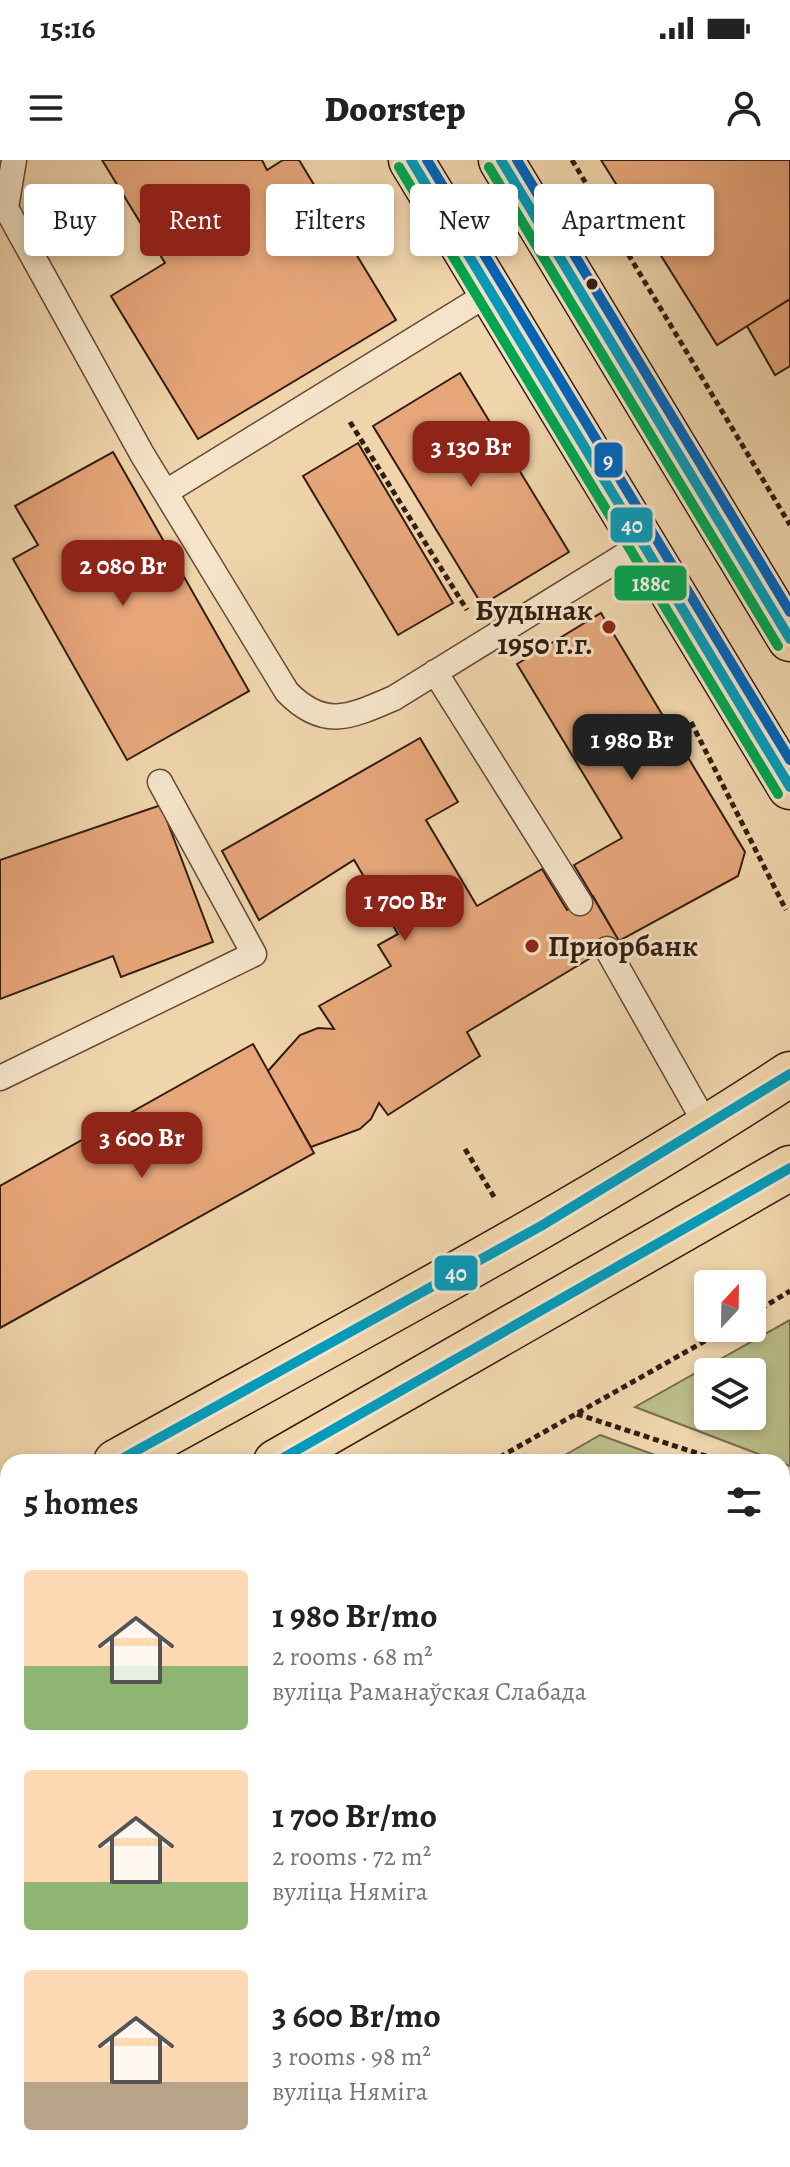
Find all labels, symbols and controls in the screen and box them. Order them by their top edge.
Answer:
text: 15:16 [40,8,95,48]
text: Doorstep [325,84,465,133]
icon: menu [24,86,68,130]
icon: person [722,86,766,130]
chip: Buy [24,184,124,256]
chip: Rent [140,184,250,256]
chip: Filters [266,184,394,256]
chip: New [410,184,518,256]
chip: Apartment [534,184,714,256]
unlabelled marker [584,276,600,292]
pin: 3 130 Br [388,421,554,489]
text: 3 130 Br [431,429,511,464]
line badge: 9 [593,441,624,479]
text: 9 [603,446,613,476]
line badge: 40 [609,506,654,544]
text: 40 [621,511,643,541]
pin: 2 080 Br [40,540,206,608]
text: 2 080 Br [79,548,167,583]
line badge: 188с [613,564,688,602]
text: 188с [632,569,670,599]
place label: Будынак 1950 г.г. [475,590,593,664]
marker: Будынак 1950 г.г. [600,618,618,636]
pin: 1 980 Br [549,714,715,782]
text: 1 980 Br [591,722,673,757]
pin: 1 700 Br [322,875,488,943]
text: 1 700 Br [364,883,446,918]
place label: Приорбанк [548,926,698,966]
marker: Приорбанк [523,937,541,955]
pin: 3 600 Br [59,1112,225,1180]
text: 3 600 Br [99,1120,185,1155]
line badge: 40 [433,1254,479,1292]
text: 40 [445,1259,467,1289]
north arrow [694,1270,766,1342]
map controls [694,1270,766,1430]
button: layers [694,1358,766,1430]
text: 5 homes [24,1479,139,1526]
icon: filters [722,1480,766,1524]
text: 1 980 Br/mo [272,1592,438,1639]
icon: home [88,1602,184,1698]
text: 2 rooms · 68 m² [272,1639,433,1674]
text: вуліца Раманаўская Слабада [272,1674,587,1709]
text: 1 700 Br/mo [272,1792,437,1839]
icon: home [88,1802,184,1898]
text: 2 rooms · 72 m² [272,1839,431,1874]
text: вуліца Няміга [272,1874,428,1909]
text: 3 600 Br/mo [272,1992,441,2039]
icon: home [88,2002,184,2098]
text: 3 rooms · 98 m² [272,2039,431,2074]
text: вуліца Няміга [272,2074,428,2109]

